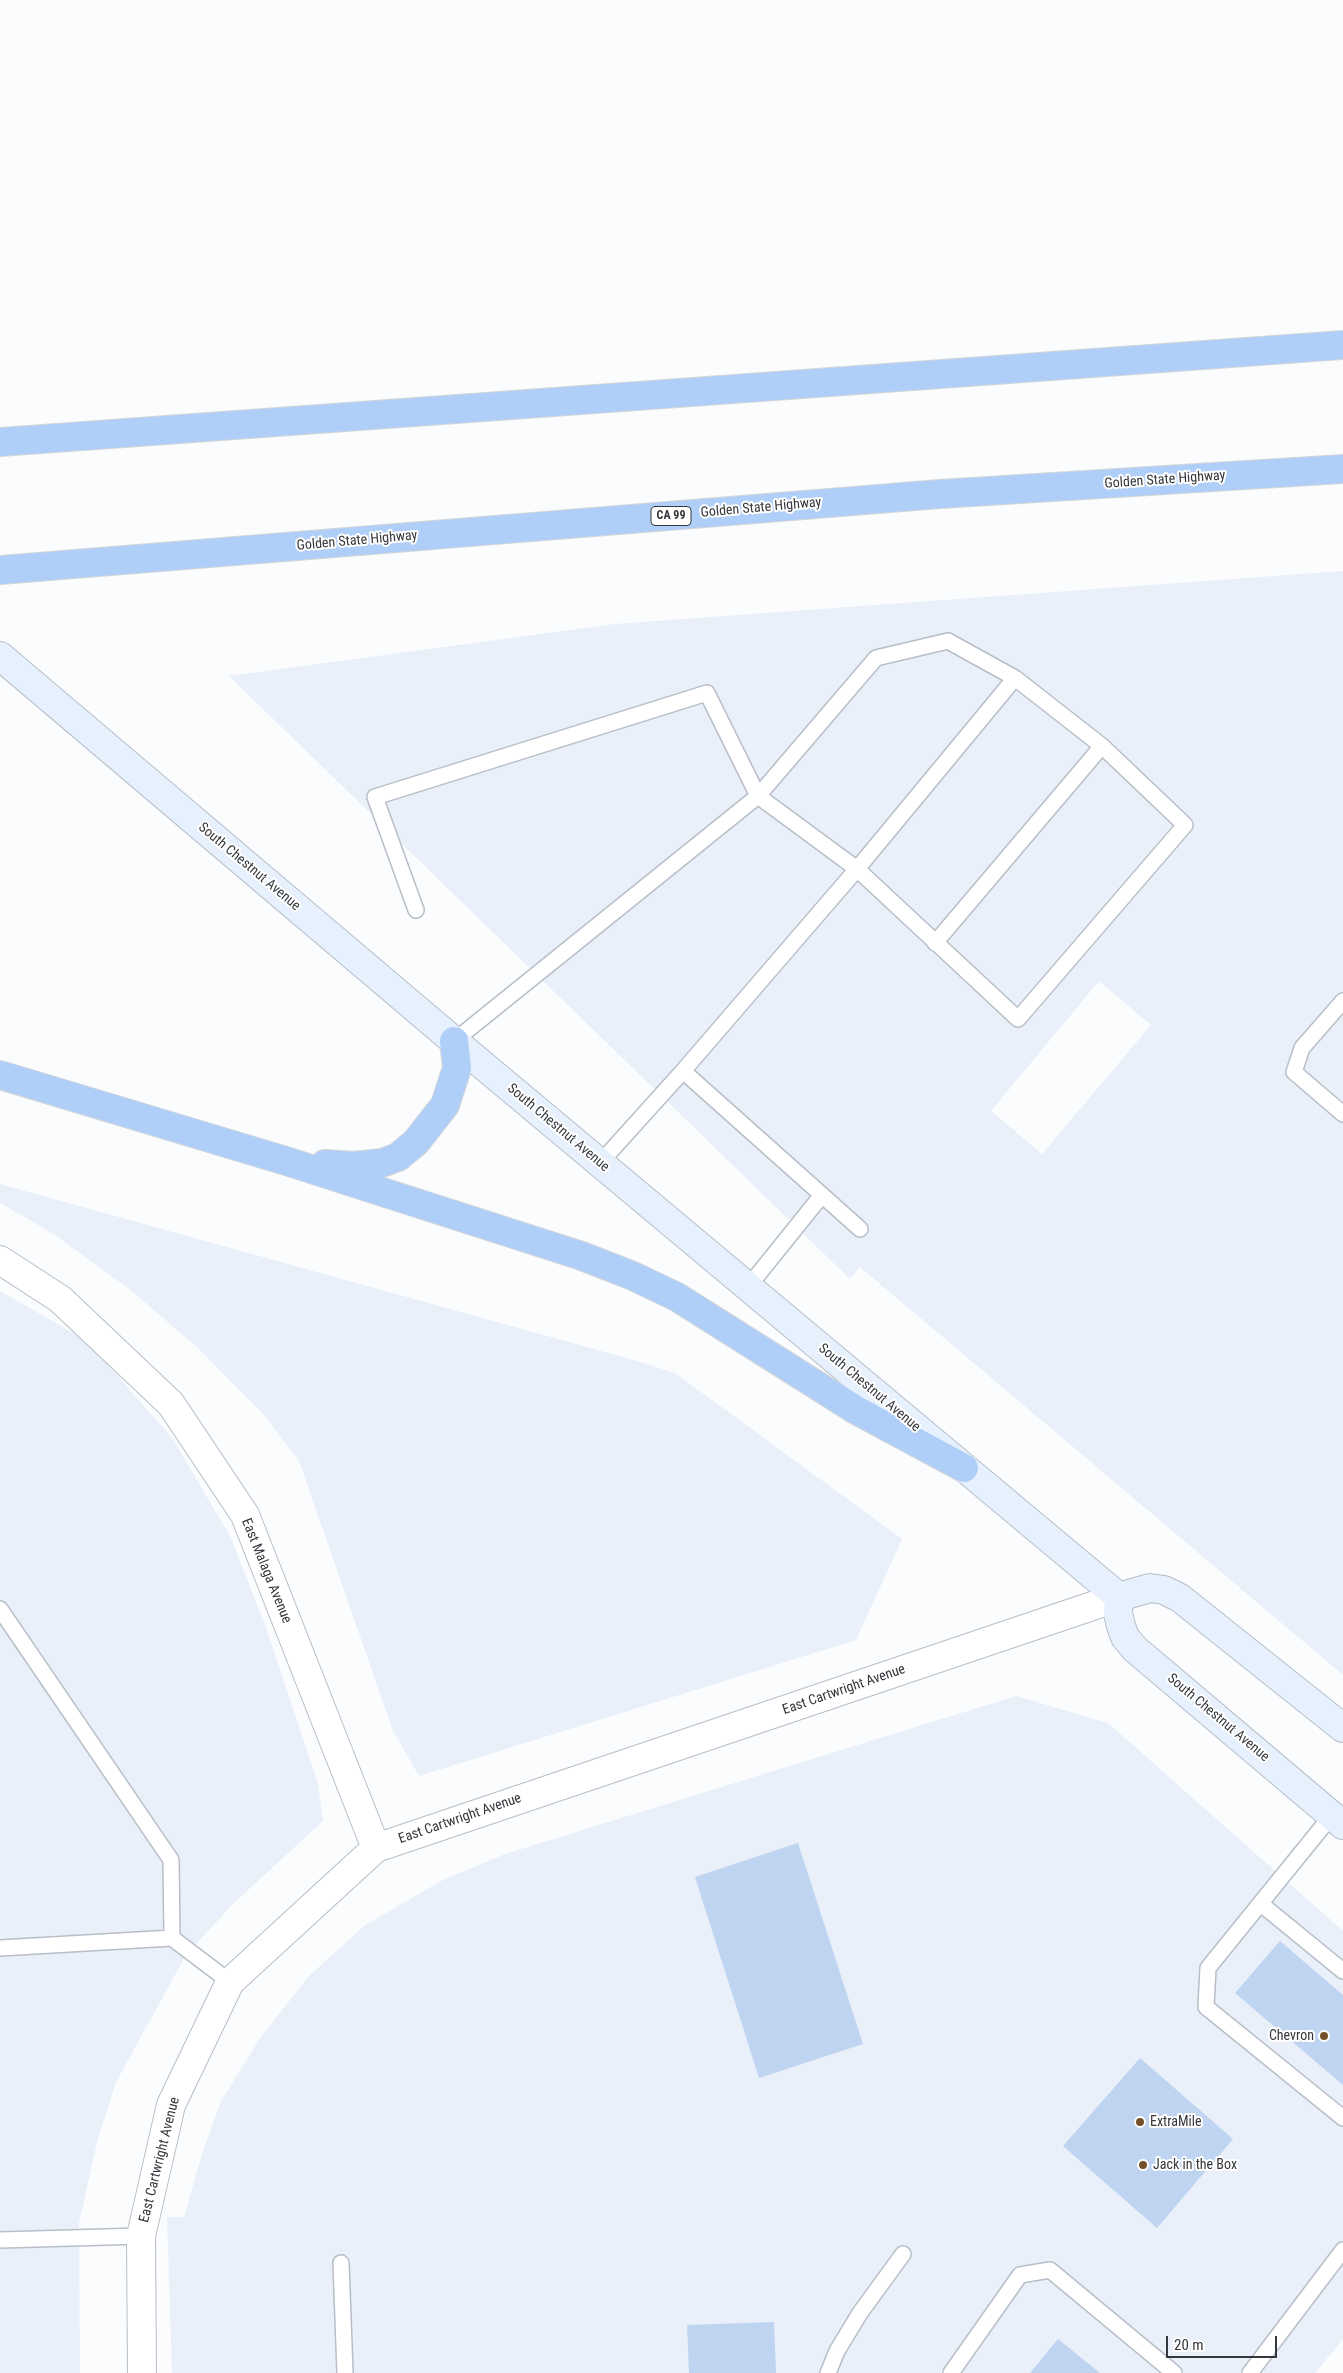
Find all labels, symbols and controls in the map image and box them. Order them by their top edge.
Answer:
street label: Golden State Highway [1104,467,1226,493]
street label: Golden State Highway [700,494,822,522]
road number: CA 99 [651,506,691,526]
street label: Golden State Highway [296,527,418,555]
street label: South Chestnut Avenue [195,819,303,915]
street label: South Chestnut Avenue [504,1080,612,1176]
street label: South Chestnut Avenue [815,1340,923,1436]
street label: East Malaga Avenue [237,1516,295,1626]
street label: East Cartwright Avenue [780,1661,908,1719]
street label: South Chestnut Avenue [1164,1670,1272,1766]
street label: East Cartwright Avenue [396,1790,524,1848]
place label: Chevron [1269,2028,1314,2044]
marker: Chevron [1318,2030,1330,2042]
street label: East Cartwright Avenue [136,2096,184,2224]
place label: ExtraMile [1150,2114,1202,2130]
marker: ExtraMile [1134,2116,1146,2128]
place label: Jack in the Box [1153,2157,1237,2173]
marker: Jack in the Box [1137,2159,1149,2171]
scale bar [1168,2326,1279,2358]
text: 20 m [1174,2336,1204,2354]

